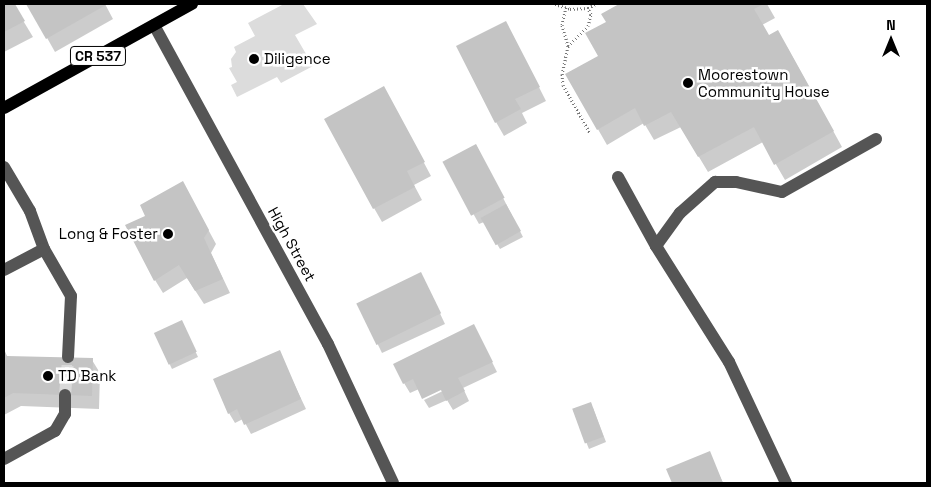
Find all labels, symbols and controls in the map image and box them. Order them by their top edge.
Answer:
north arrow [866,15,916,65]
text: N [886,16,896,34]
road number: CR 537 [69,44,127,68]
place label: Diligence [264,50,331,68]
marker: Diligence [248,53,260,65]
place label: Moorestown Community House [698,65,830,100]
marker: Moorestown Community House [682,77,694,89]
street label: High Street [264,204,320,284]
place label: Long & Foster [59,225,158,243]
marker: Long & Foster [162,228,174,240]
place label: TD Bank [58,367,116,385]
marker: TD Bank [42,370,54,382]

